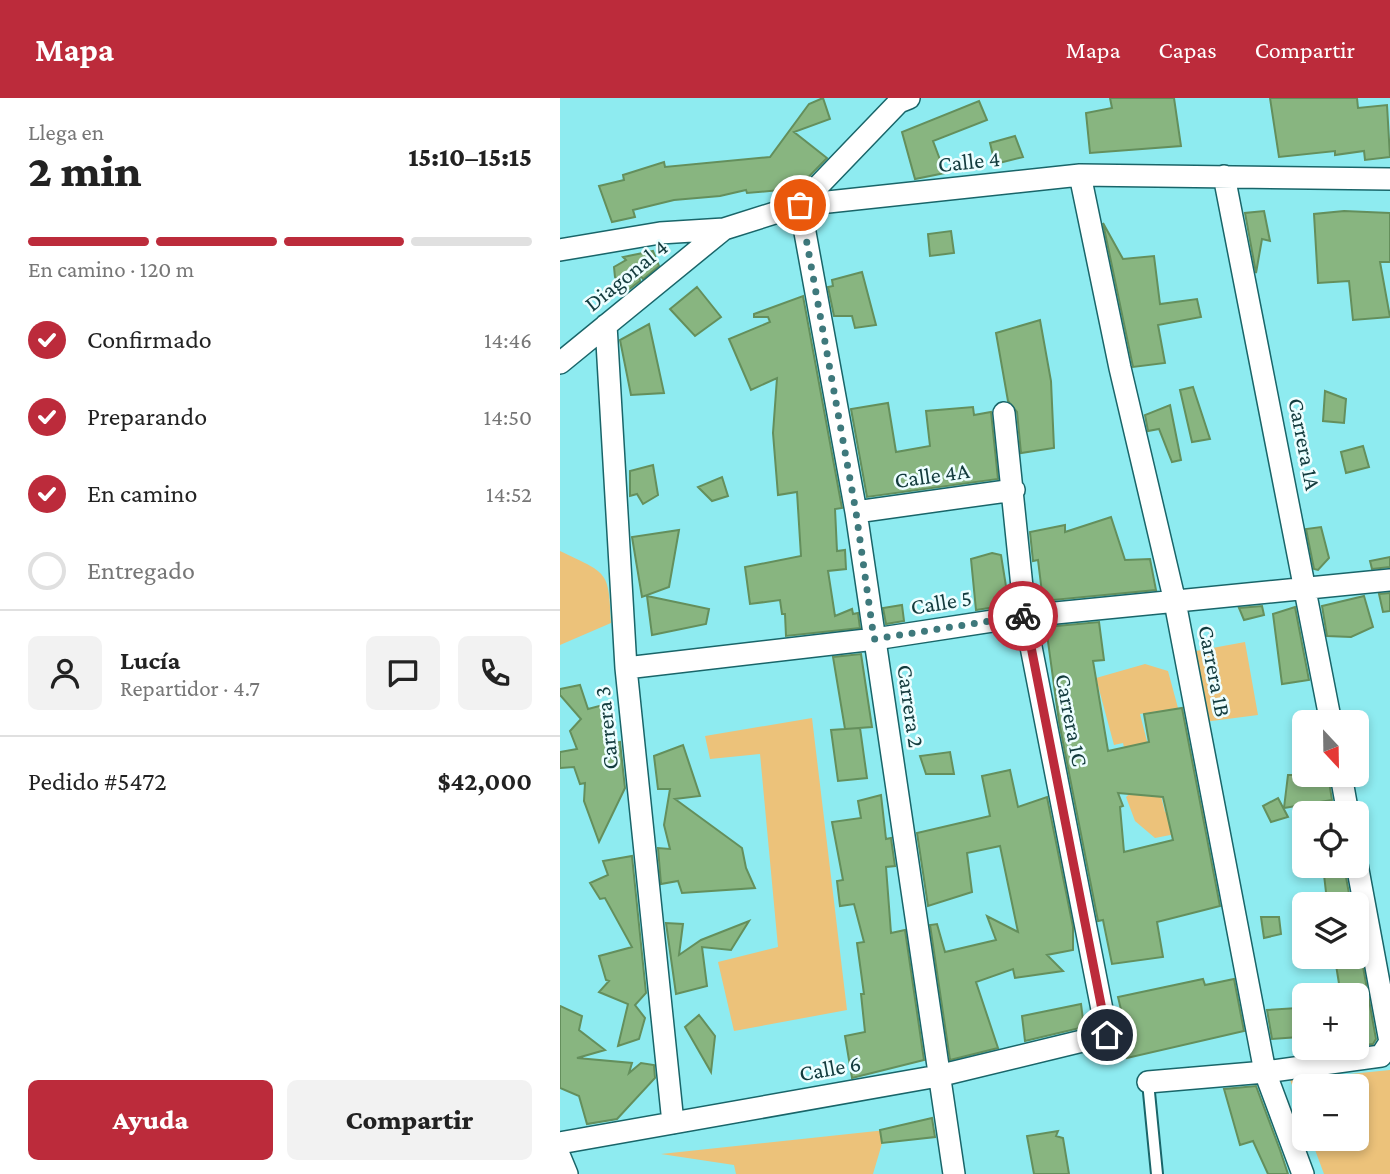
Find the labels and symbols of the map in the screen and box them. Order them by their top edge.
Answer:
street label: Calle 4 [937,145,1001,177]
pin [770,175,830,235]
street label: Diagonal 4 [579,234,673,316]
street label: Carrera 1A [1283,396,1327,493]
street label: Calle 4A [893,457,972,493]
courier [988,581,1058,651]
street label: Calle 5 [909,584,973,620]
street label: Carrera 1B [1193,623,1237,719]
street label: Carrera 2 [892,663,930,749]
street label: Carrera 1C [1050,671,1094,769]
street label: Carrera 3 [589,685,623,771]
north arrow [1292,710,1368,788]
pin [1077,1005,1137,1065]
street label: Calle 6 [797,1050,863,1086]

